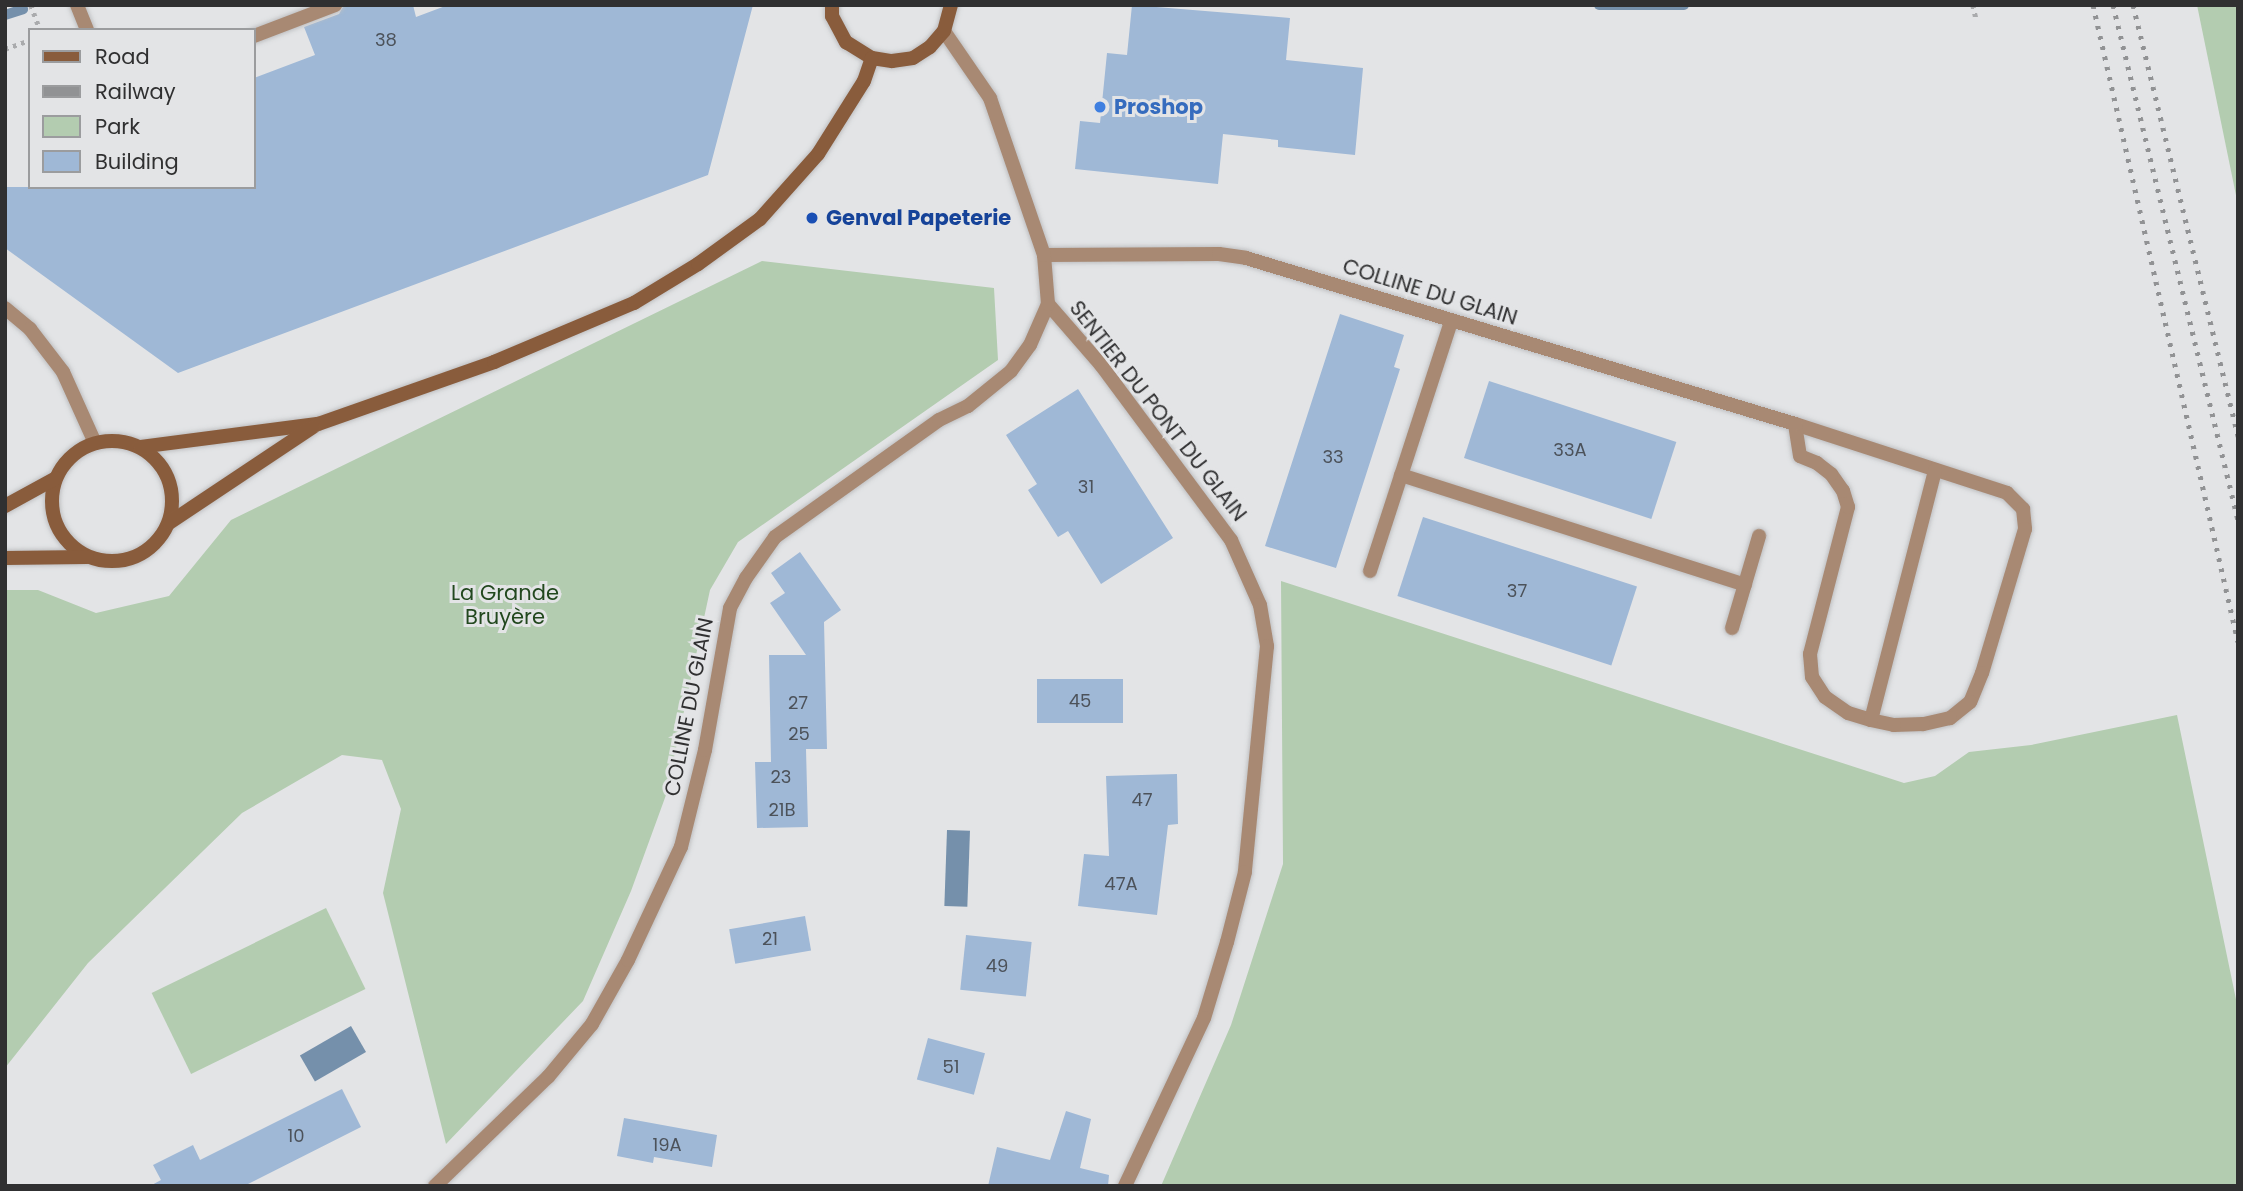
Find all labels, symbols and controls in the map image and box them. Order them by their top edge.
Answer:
legend [28,28,256,189]
house number: 38 [375,29,397,51]
text: Road [95,42,150,71]
text: Railway [95,77,176,106]
place label: Proshop [1114,94,1203,120]
marker: Proshop [1092,99,1108,115]
text: Park [95,112,140,141]
text: Building [95,147,179,176]
place label: Genval Papeterie [826,205,1011,231]
marker: Genval Papeterie [804,210,820,226]
street label: COLLINE DU GLAIN [1340,253,1520,331]
street label: SENTIER DU PONT DU GLAIN [1064,296,1252,526]
house number: 33A [1553,439,1587,461]
house number: 33 [1322,446,1344,468]
house number: 31 [1078,476,1094,498]
park label: La Grande Bruyère [451,580,559,630]
house number: 37 [1507,580,1527,602]
street label: COLLINE DU GLAIN [659,616,719,798]
house number: 45 [1069,690,1091,712]
house number: 27 [788,692,808,714]
house number: 25 [788,723,810,745]
house number: 23 [771,766,791,788]
house number: 47 [1131,789,1153,811]
house number: 21B [768,799,796,821]
house number: 47A [1104,873,1138,895]
house number: 21 [762,928,778,950]
house number: 49 [986,955,1008,977]
house number: 51 [942,1056,960,1078]
house number: 10 [287,1125,305,1147]
house number: 19A [652,1134,682,1156]

